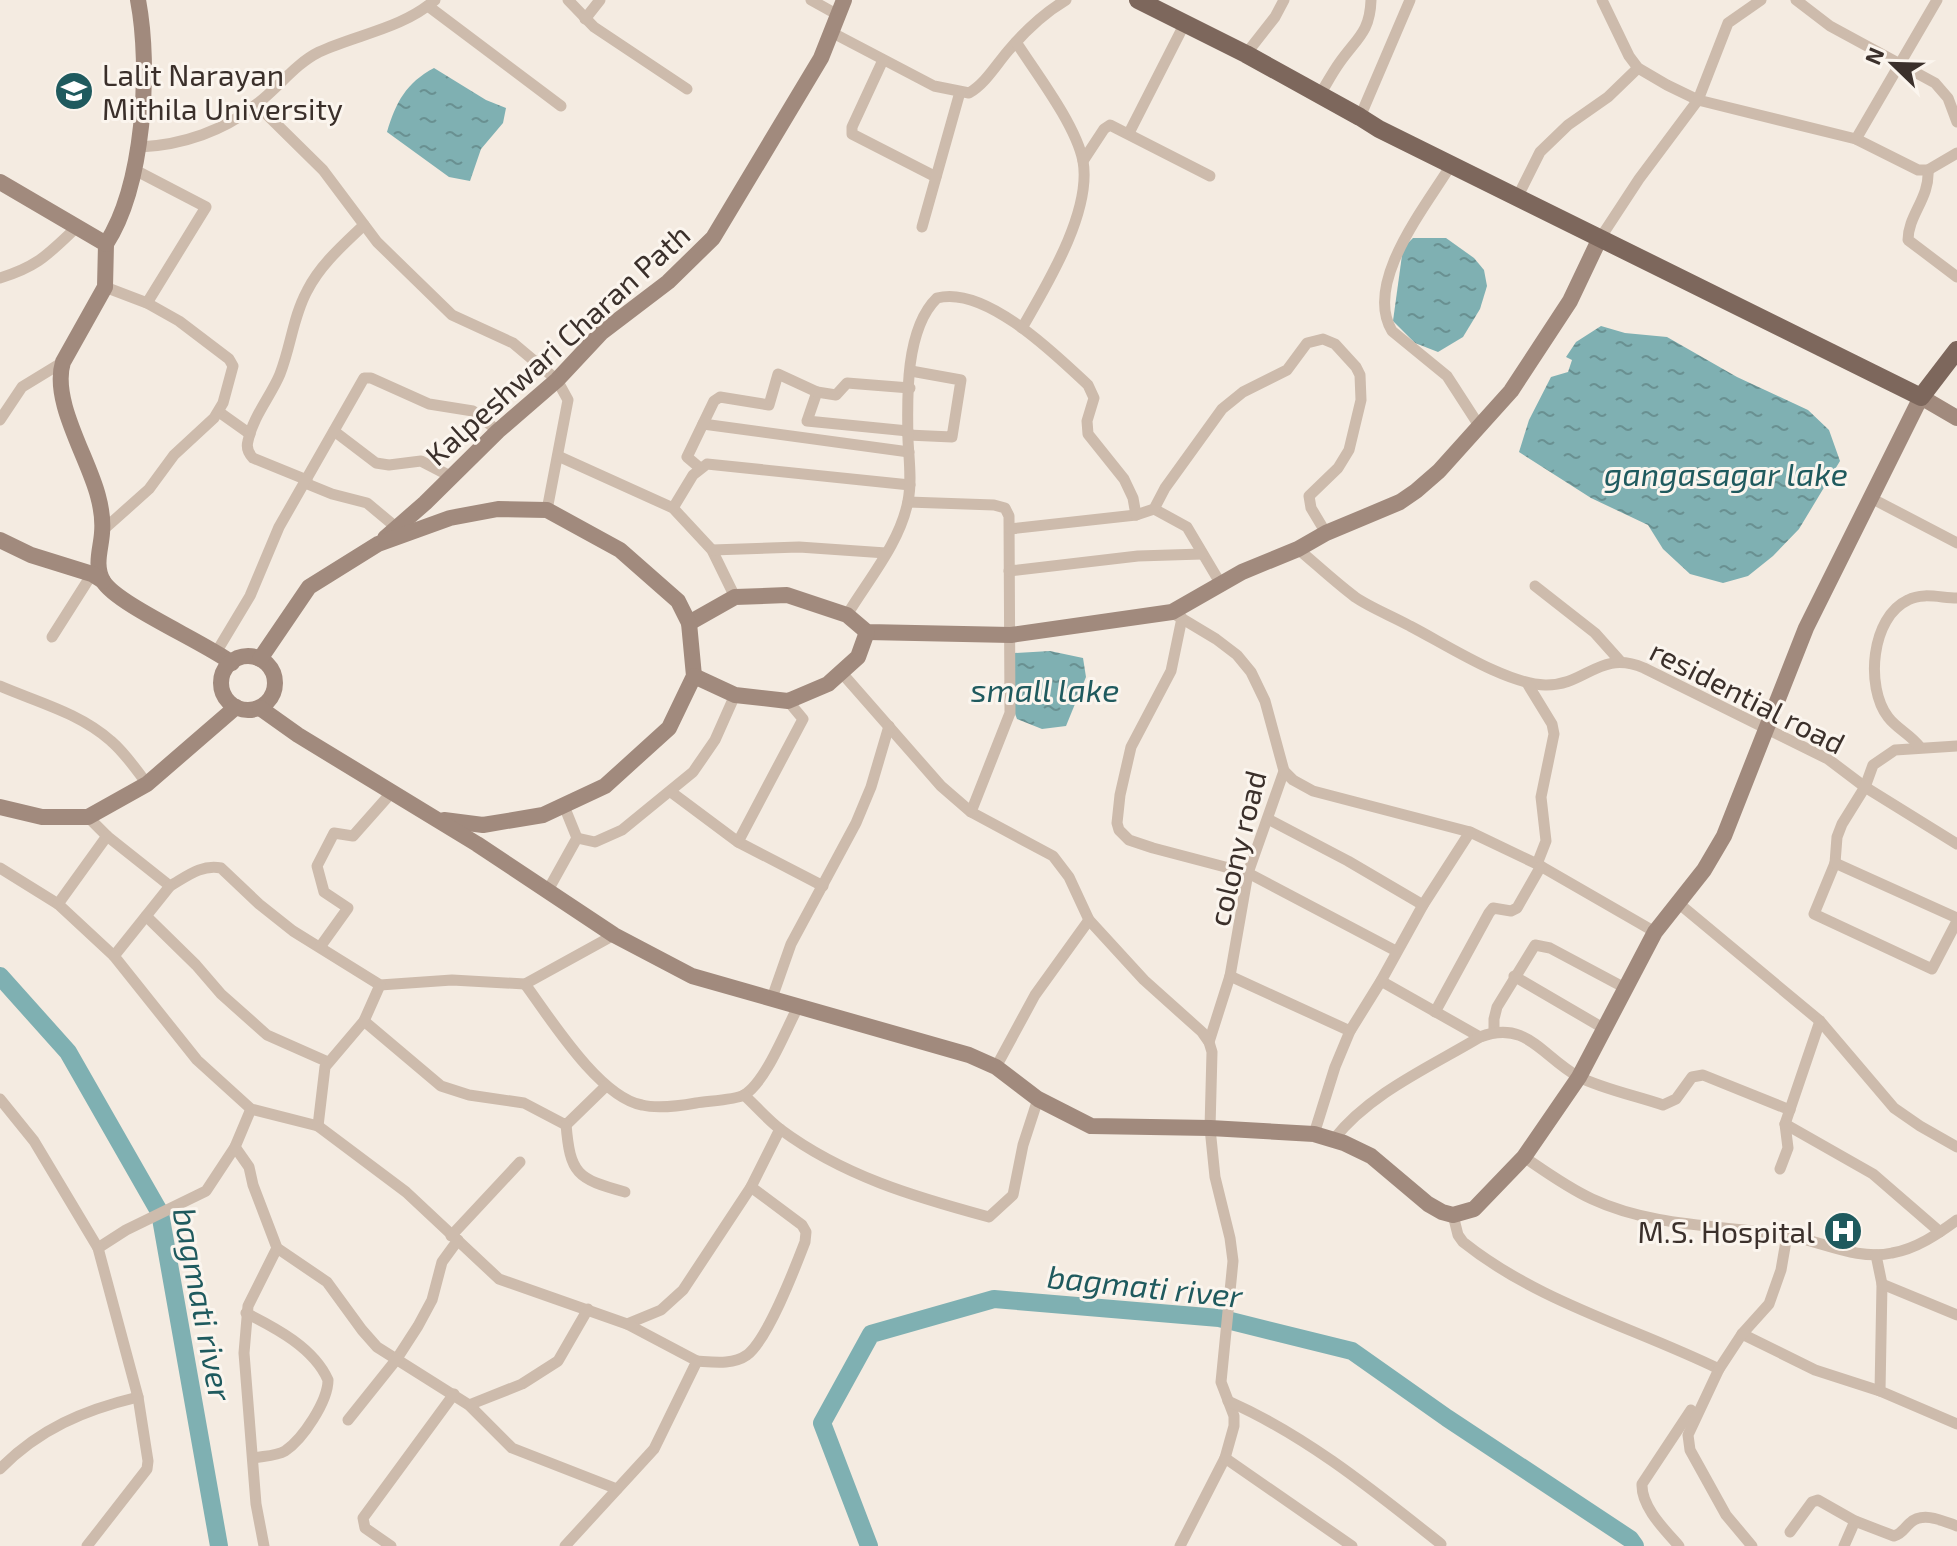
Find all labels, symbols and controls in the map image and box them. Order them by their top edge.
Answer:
north arrow [1853,24,1933,104]
text: N [1859,43,1889,68]
place label: Lalit Narayan Mithila University [102,56,343,126]
school or university icon: Lalit Narayan Mithila University [53,70,95,112]
street label: Kalpeshwari Charan Path [417,216,697,472]
water label: gangasagar lake [1604,454,1848,493]
street label: residential road [1645,631,1851,761]
water label: small lake [971,670,1119,708]
street label: colony road [1199,766,1273,930]
water label: bagmati river [166,1204,242,1405]
hospital icon: M.S. Hospital [1822,1210,1864,1252]
place label: M.S. Hospital [1637,1213,1815,1249]
water label: bagmati river [1045,1256,1246,1315]

